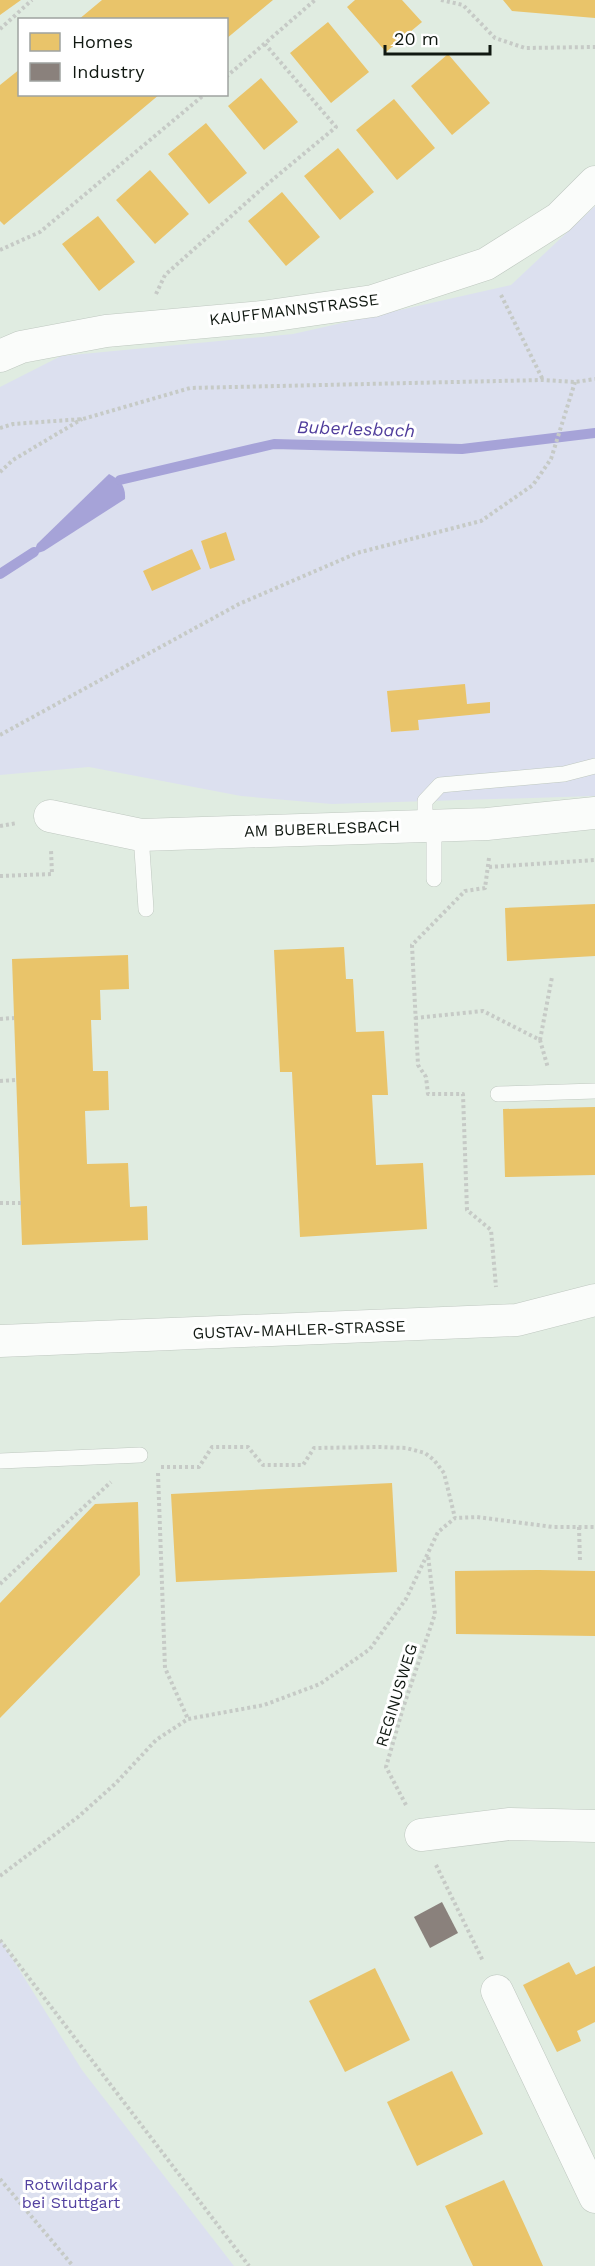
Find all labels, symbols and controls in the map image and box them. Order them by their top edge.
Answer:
legend [18,18,228,96]
scale bar [385,18,490,56]
text: 20 m [394,28,439,49]
text: Homes [72,31,133,52]
text: Industry [72,61,145,82]
street label: KAUFFMANNSTRASSE [208,290,380,329]
water label: Buberlesbach [297,416,415,441]
street label: AM BUBERLESBACH [244,816,400,841]
street label: GUSTAV-MAHLER-STRASSE [192,1316,406,1343]
street label: REGINUSWEG [372,1641,421,1749]
park label: Rotwildpark bei Stuttgart [22,2175,121,2212]

